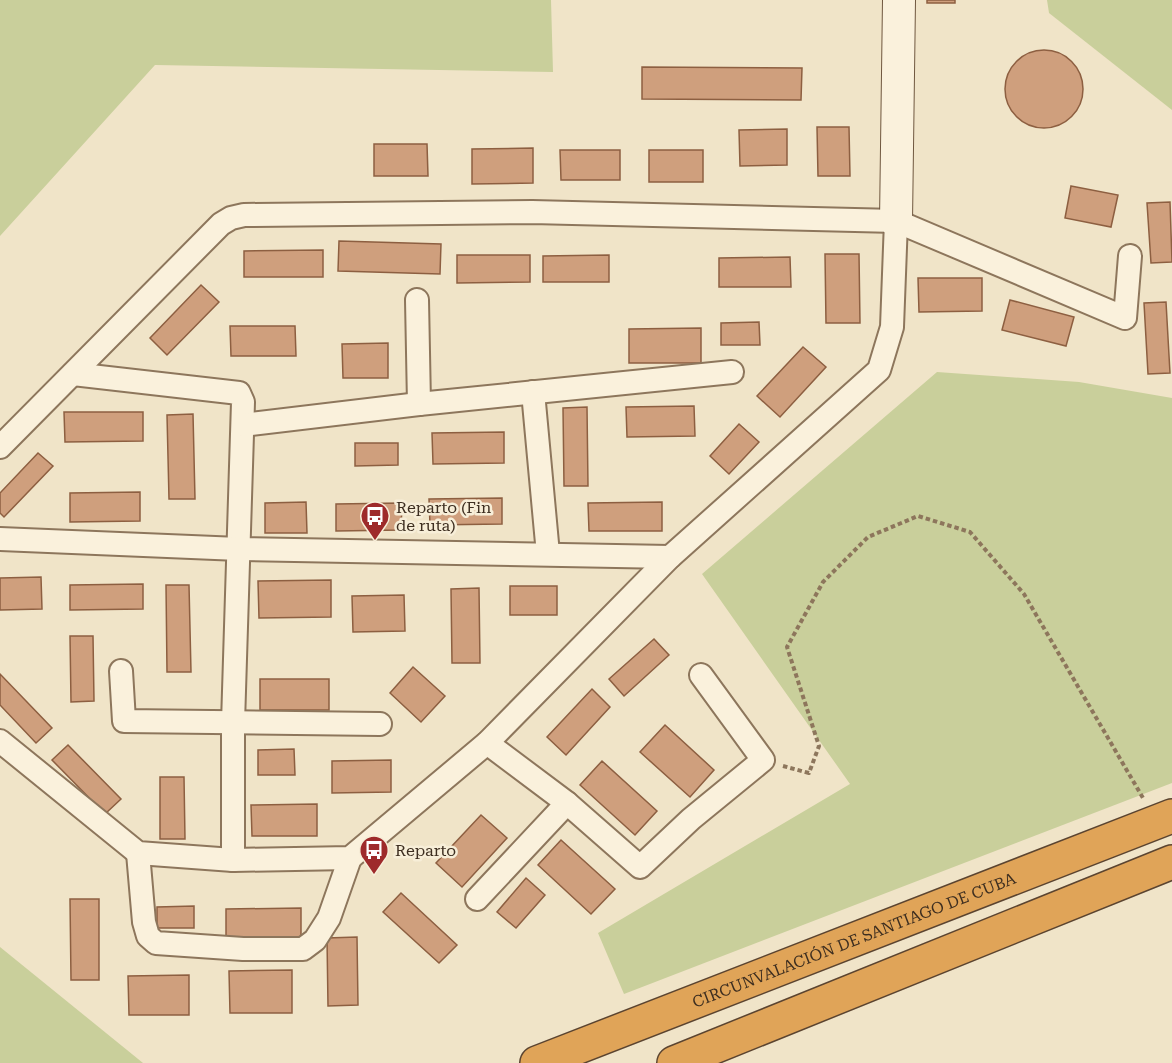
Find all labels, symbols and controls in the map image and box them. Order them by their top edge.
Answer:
place label: Reparto (Fin de ruta) [396,498,491,535]
bus stop icon: Reparto (Fin de ruta) [359,500,391,542]
bus stop icon: Reparto [358,834,390,876]
place label: Reparto [395,841,456,860]
street label: CIRCUNVALACIÓN DE SANTIAGO DE CUBA [690,868,1019,1012]

